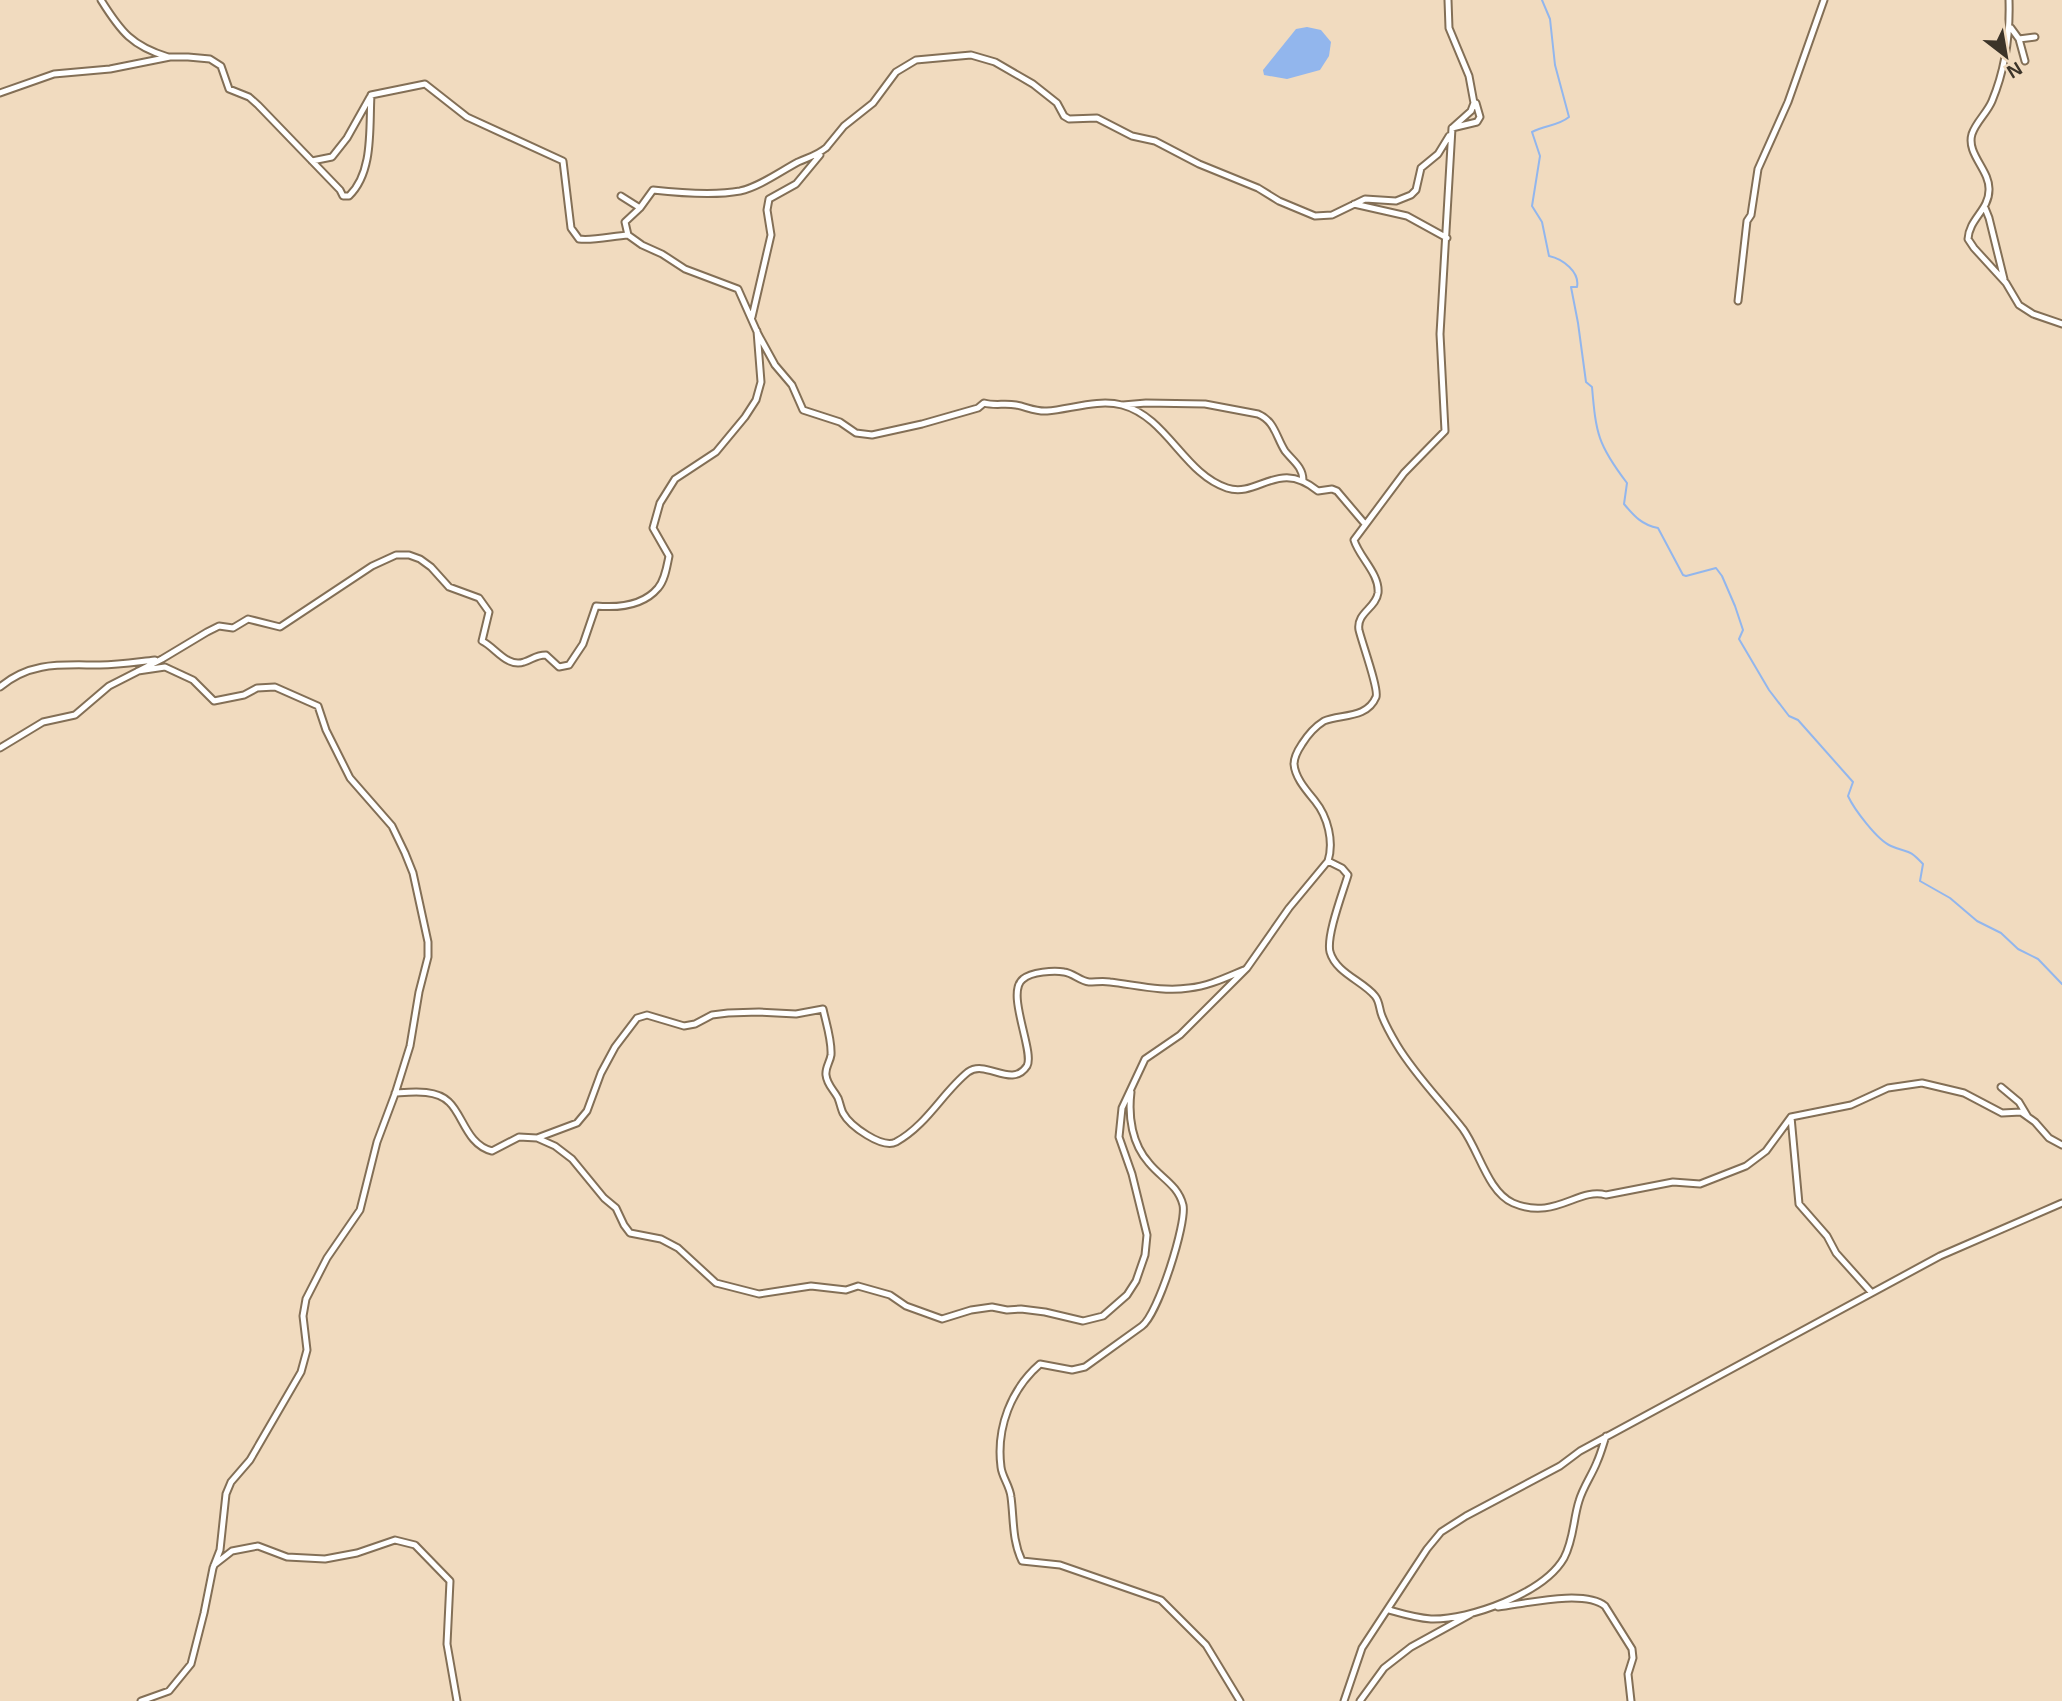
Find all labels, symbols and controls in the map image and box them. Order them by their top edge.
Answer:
north arrow [1971,21,2041,91]
text: N [2003,58,2026,83]

